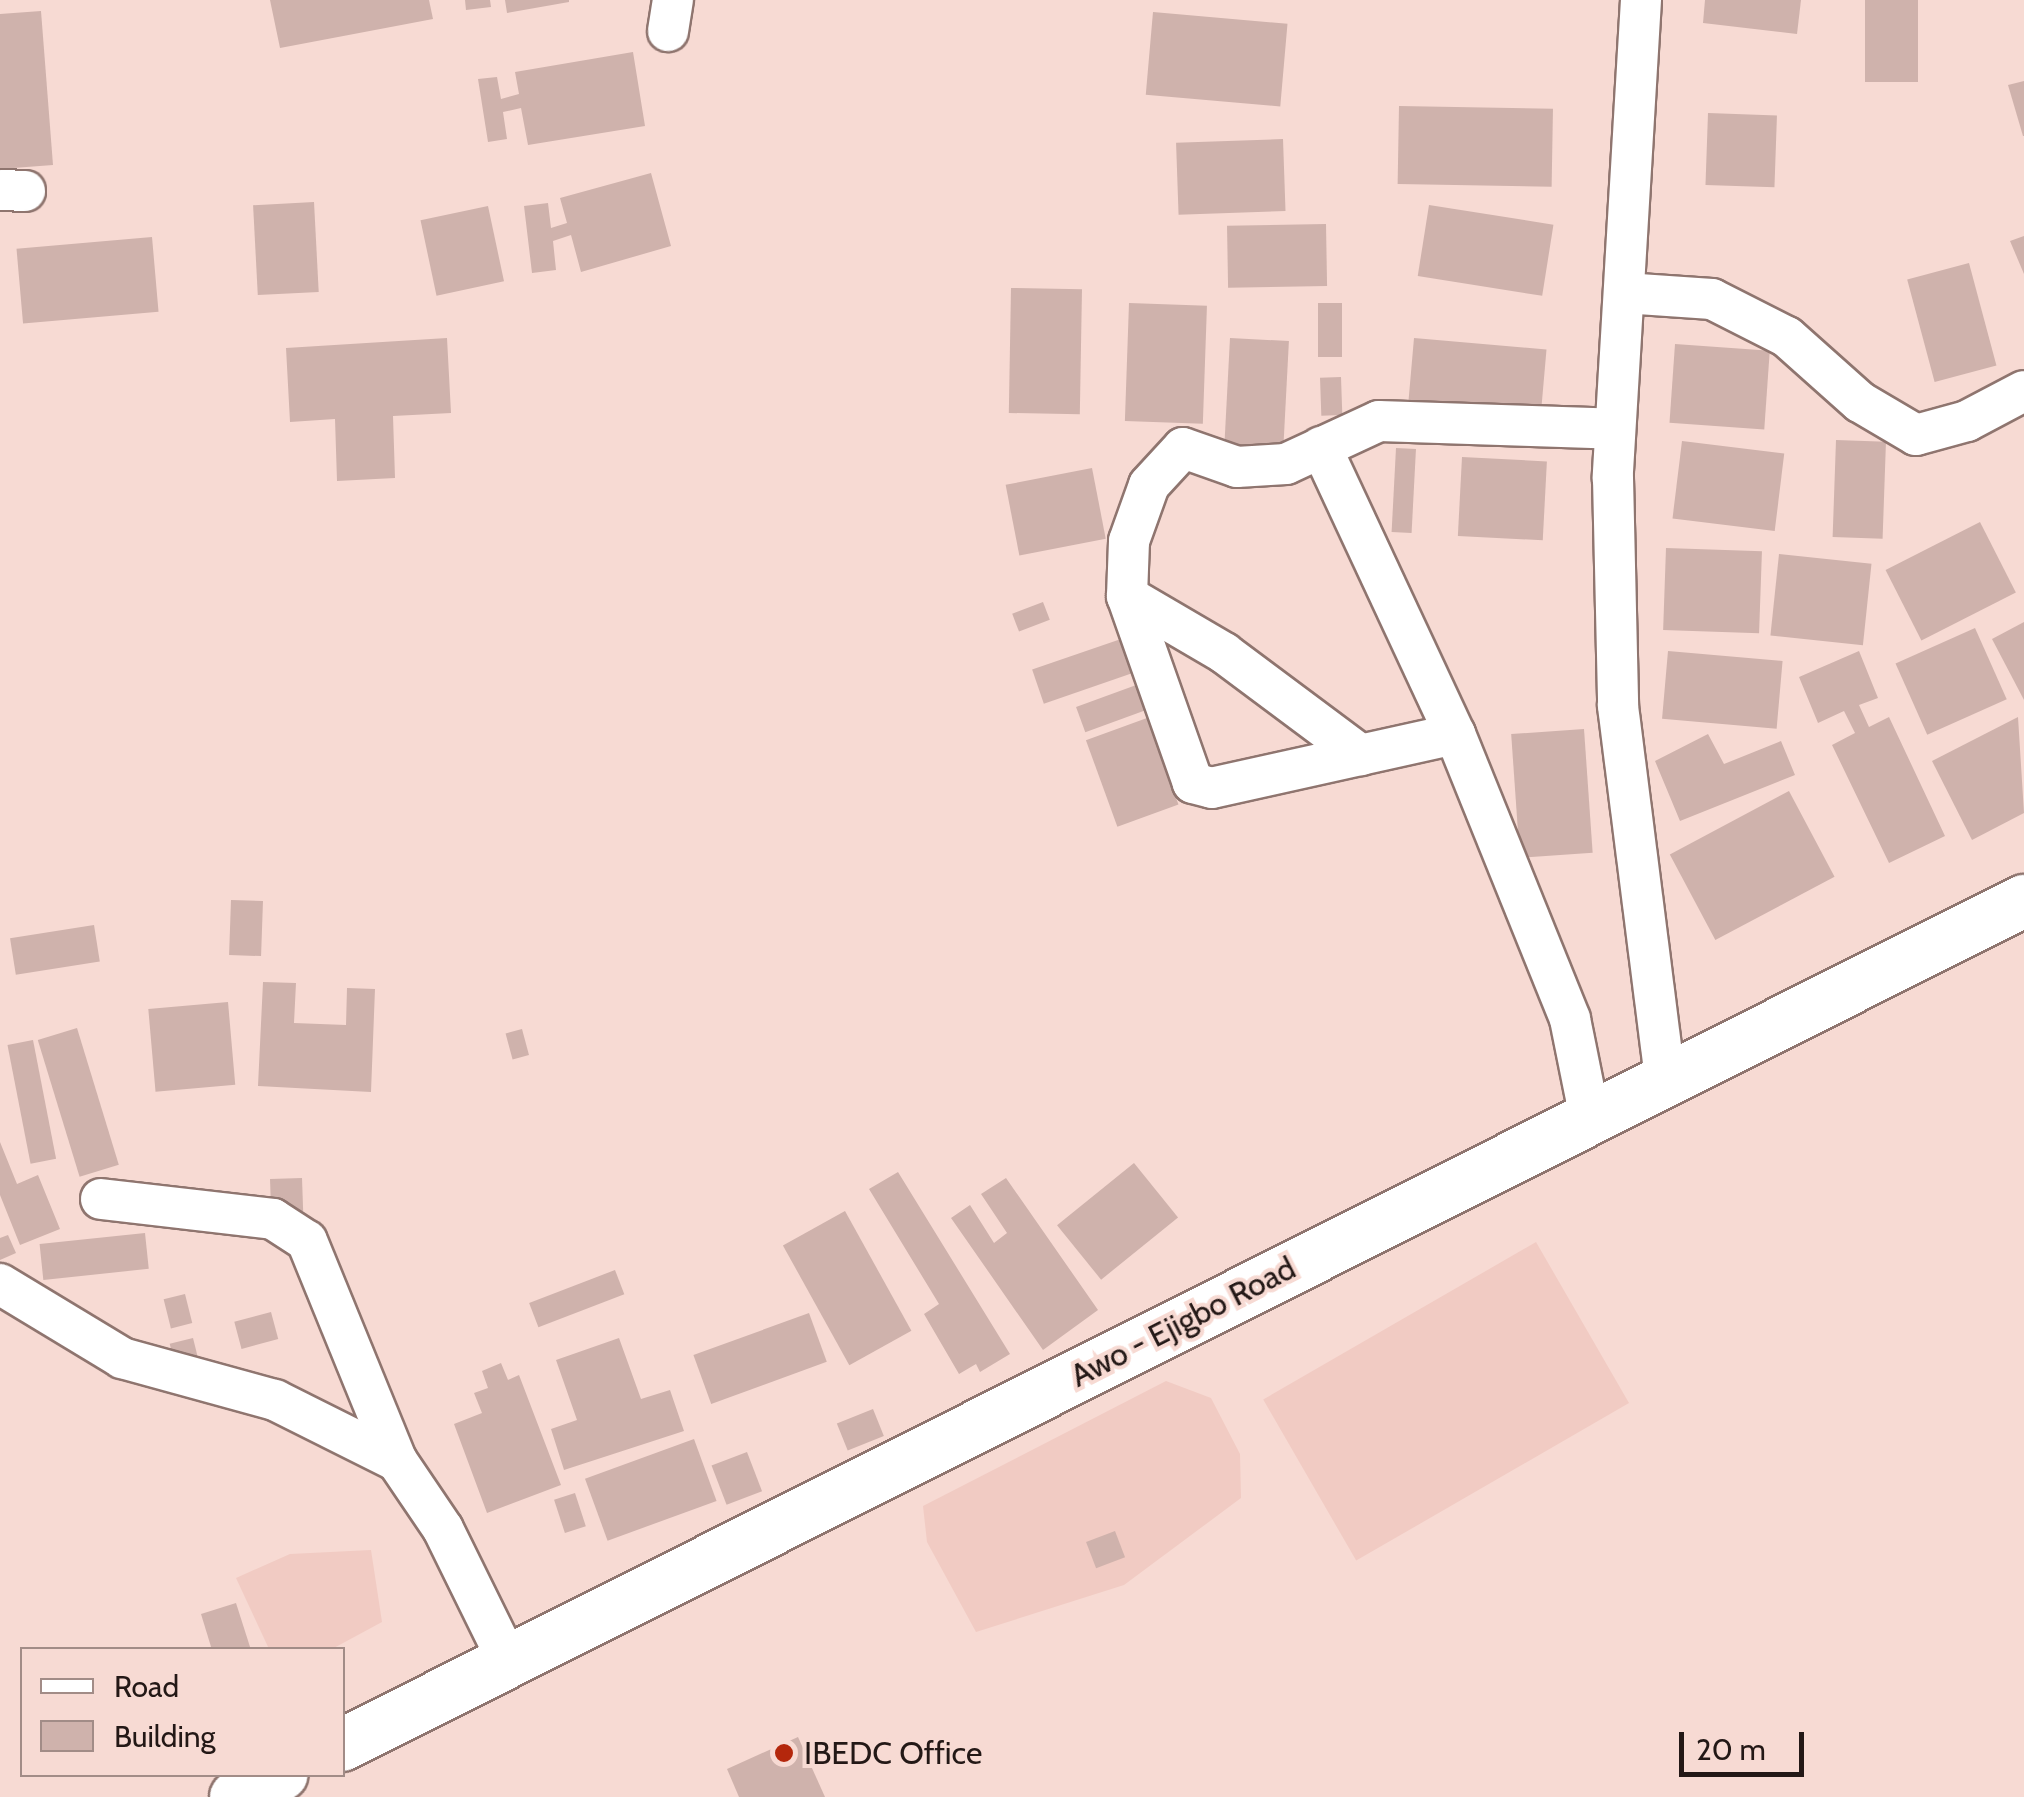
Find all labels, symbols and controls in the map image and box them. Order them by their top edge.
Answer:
street label: Awo - Ejigbo Road [1064,1249,1302,1395]
legend [20,1647,345,1777]
text: Road [114,1668,179,1705]
scale bar [1684,1712,1809,1774]
text: Building [114,1718,216,1755]
text: 20 m [1696,1731,1766,1768]
place label: IBEDC Office [804,1734,982,1772]
marker: IBEDC Office [773,1742,795,1764]

